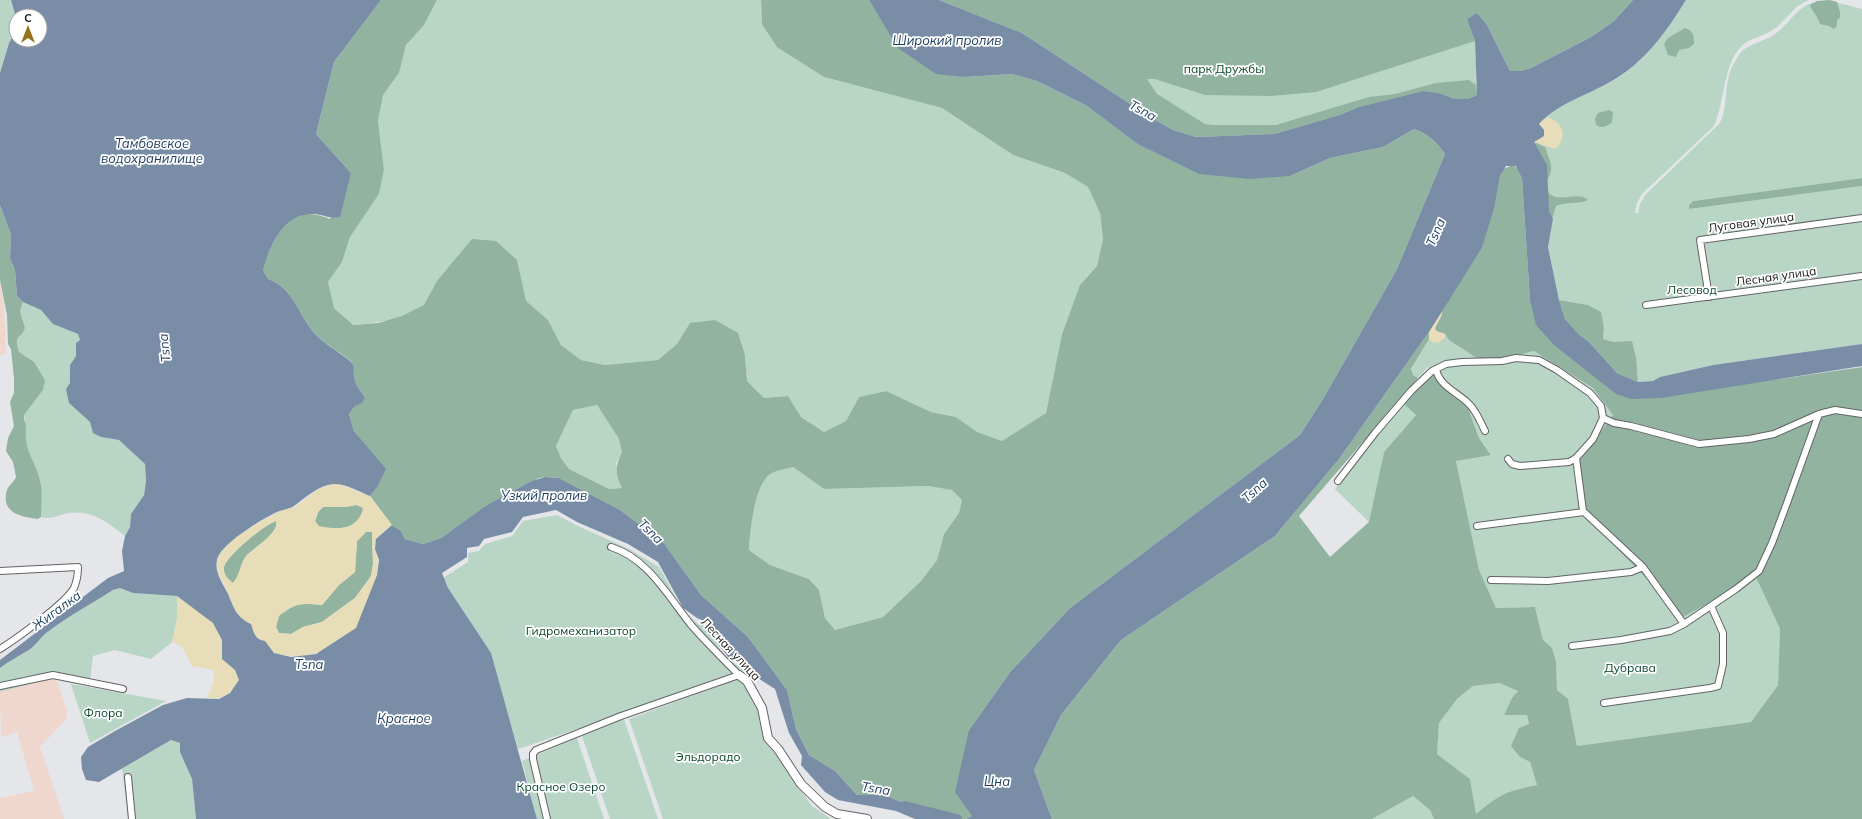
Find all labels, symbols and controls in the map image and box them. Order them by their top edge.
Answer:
north arrow [8,8,48,48]
text: С [24,11,32,25]
water label: Широкий пролив [893,32,1001,48]
park label: парк Дружбы [1184,61,1264,76]
water label: Tsna [1127,96,1160,124]
water label: Тамбовское водохранилище [101,135,203,166]
street label: Луговая улица [1707,209,1795,235]
water label: Tsna [1422,215,1448,248]
street label: Лесная улица [1735,263,1817,289]
park label: Лесовод [1667,282,1717,297]
water label: Tsna [155,333,173,363]
water label: Tsna [1238,474,1270,506]
water label: Узкий пролив [501,487,587,503]
water label: Tsna [635,515,667,547]
water label: Жигалка [27,587,84,634]
street label: Лесная улица [698,614,764,684]
park label: Гидромеханизатор [526,623,636,638]
water label: Tsna [295,656,324,672]
park label: Дубрава [1604,660,1656,675]
park label: Флора [83,705,123,720]
water label: Красное [377,710,431,726]
park label: Эльдорадо [676,749,741,764]
water label: Цна [984,773,1010,789]
water label: Tsna [861,778,892,798]
park label: Красное Озеро [517,779,605,794]

